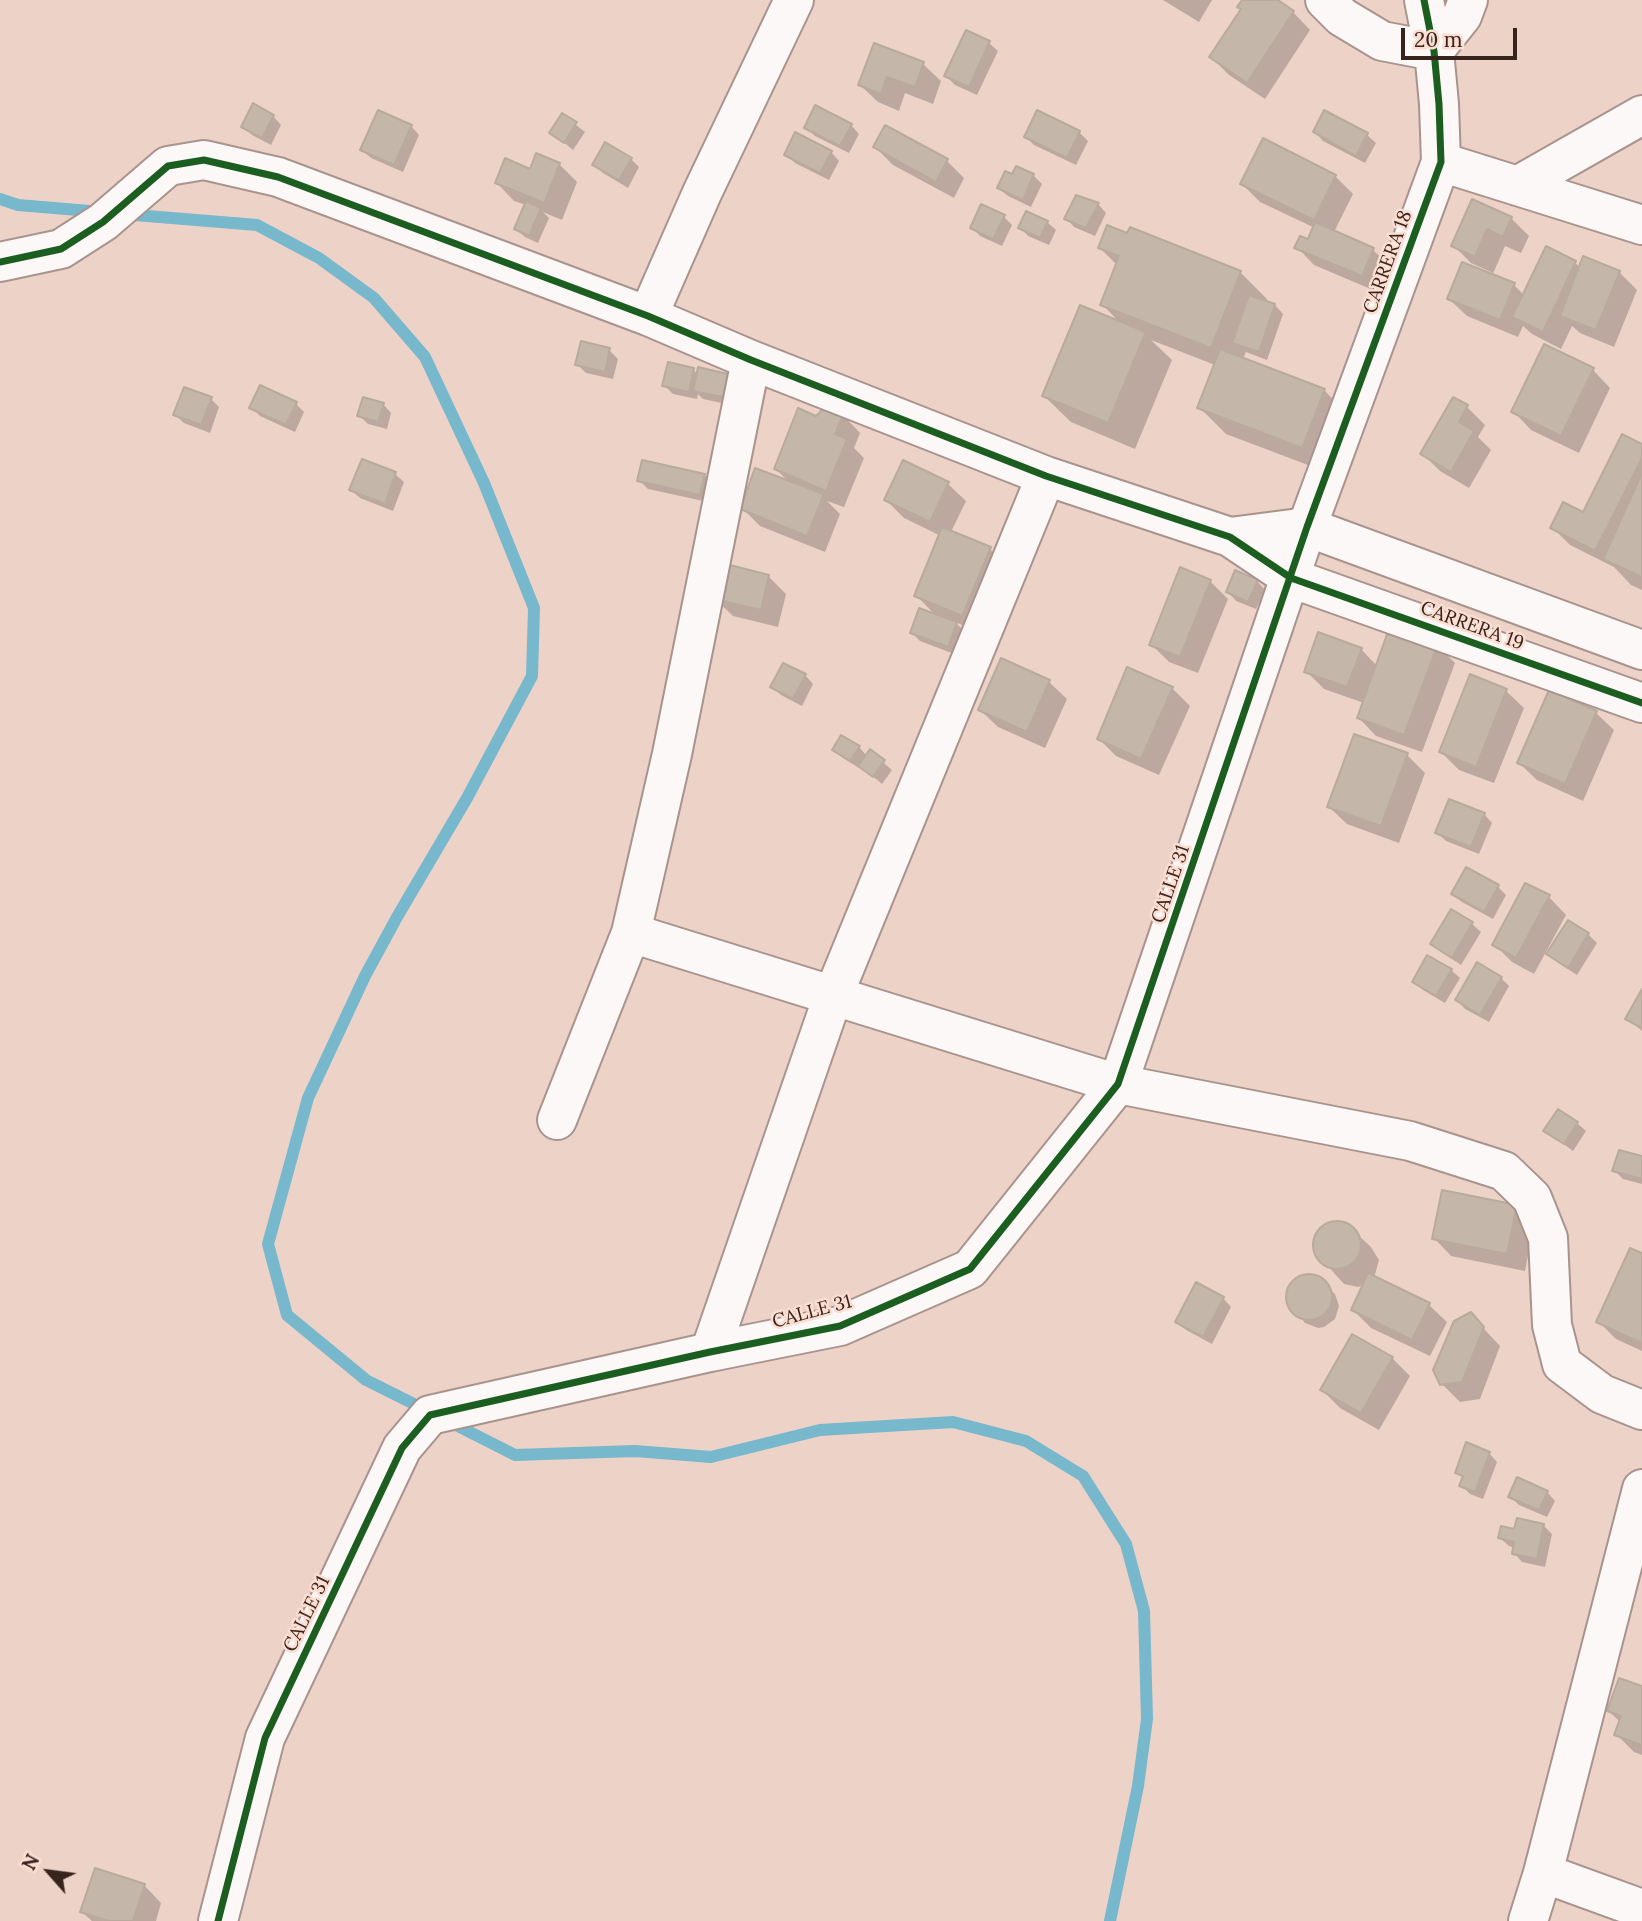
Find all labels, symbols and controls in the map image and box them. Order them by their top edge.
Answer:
scale bar [1404,14,1520,58]
text: 20 m [1414,26,1463,53]
street label: CARRERA 18 [1359,207,1417,317]
street label: CARRERA 19 [1417,597,1527,655]
street label: CALLE 31 [1147,842,1195,926]
street label: CALLE 31 [770,1290,854,1334]
street label: CALLE 31 [279,1572,335,1656]
north arrow [14,1837,84,1907]
text: N [16,1850,45,1874]

